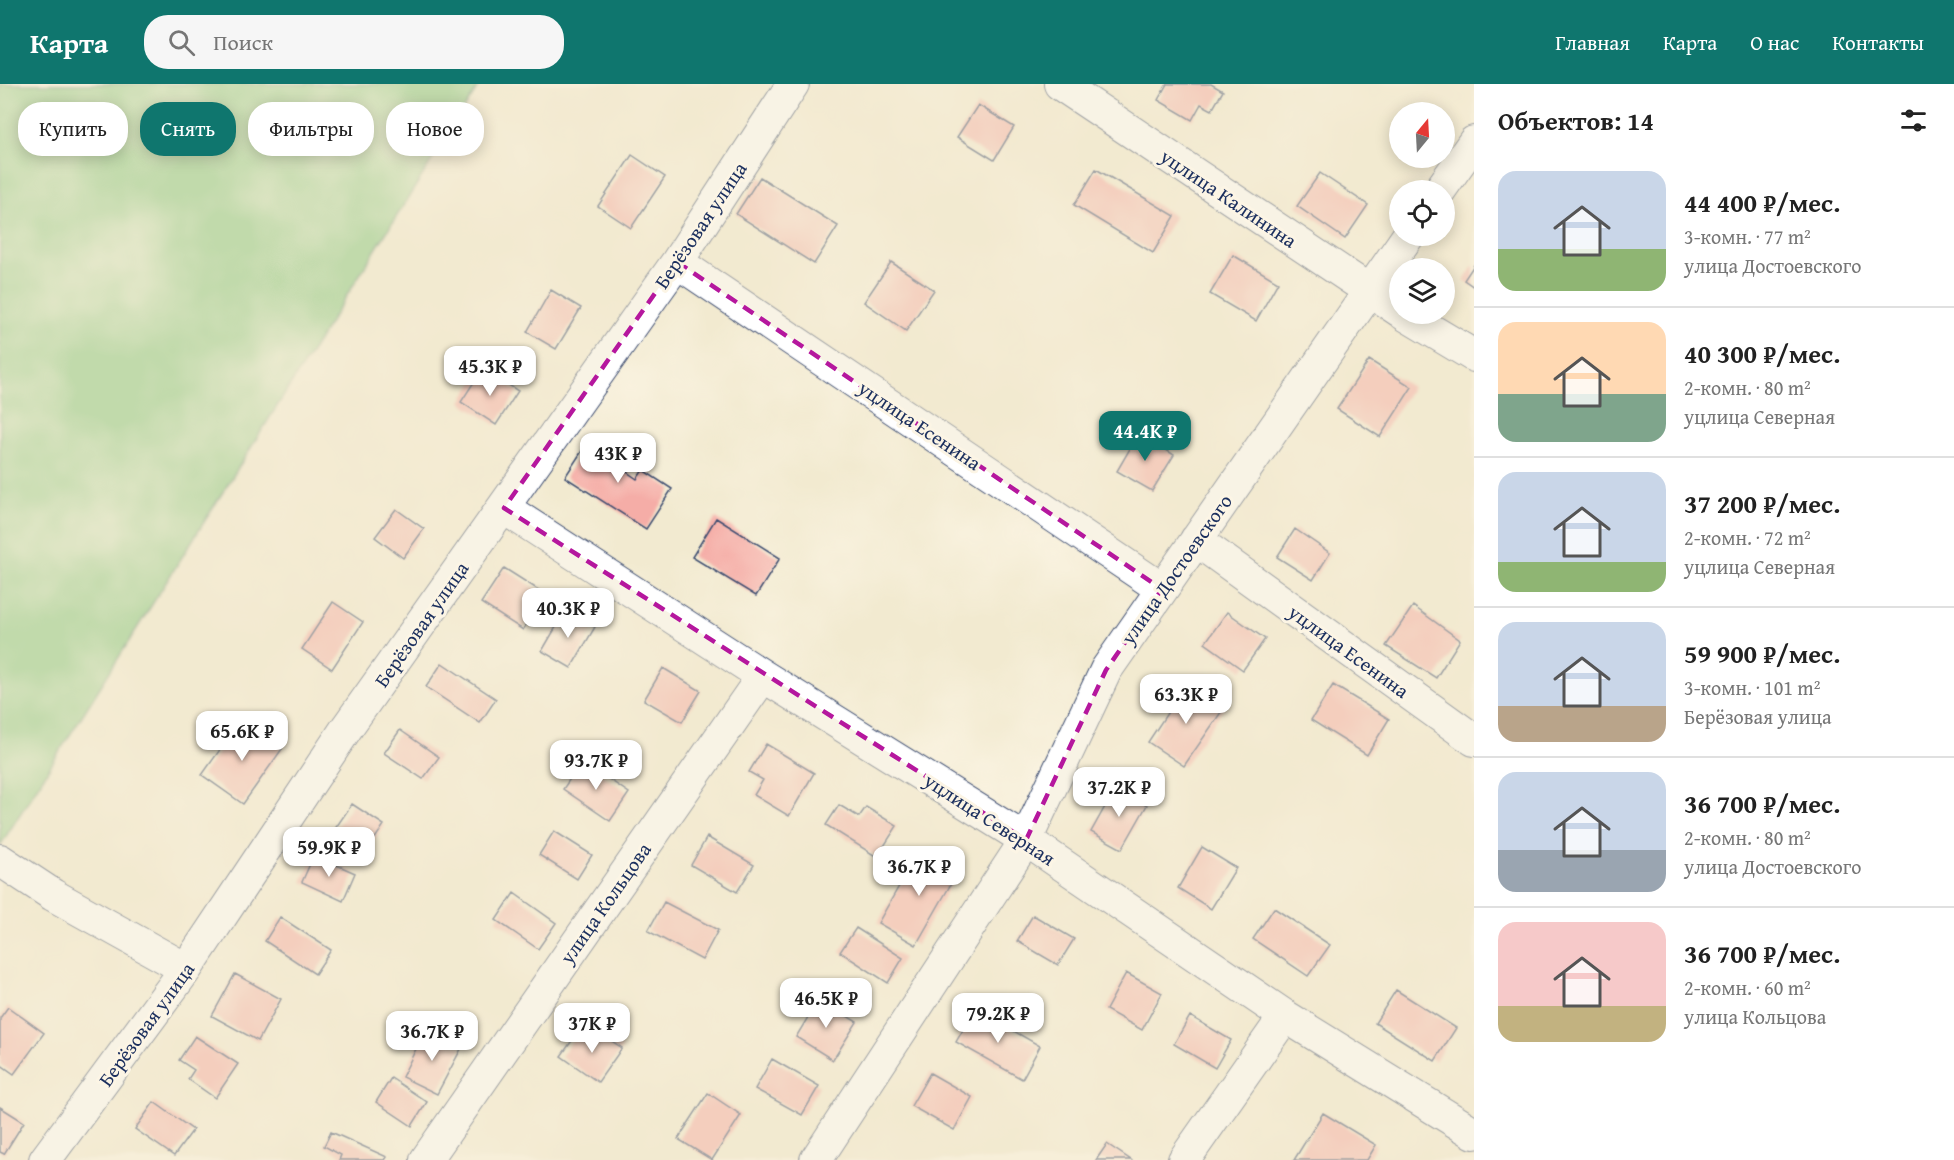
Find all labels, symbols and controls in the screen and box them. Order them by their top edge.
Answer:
search box [144,15,564,69]
text: Карта [30,22,108,63]
icon: search [165,26,198,59]
text: Поиск [213,26,273,58]
text: Главная [1555,27,1630,58]
text: Карта [1663,27,1717,58]
text: О нас [1750,27,1799,58]
text: Контакты [1832,27,1924,58]
text: Объектов: 14 [1498,101,1654,140]
chip: Купить [18,102,128,156]
chip: Снять [140,102,236,156]
chip: Фильтры [248,102,374,156]
chip: Новое [386,102,484,156]
north arrow [1389,102,1455,168]
map controls [1389,102,1455,324]
icon: filters [1897,104,1930,137]
street label: уцлица Калинина [1154,141,1303,255]
street label: Берёзовая улица [647,155,754,294]
button: locate [1389,180,1455,246]
text: 44 400 ₽/мес. [1684,183,1840,222]
icon: home [1546,195,1618,267]
text: 3-комн. · 77 m² [1684,222,1811,251]
text: улица Достоевского [1684,251,1861,280]
button: layers [1389,258,1455,324]
text: 40 300 ₽/мес. [1684,334,1840,373]
pin: 45.3K ₽ [435,346,545,397]
icon: home [1546,346,1618,418]
text: 45.3K ₽ [458,351,522,380]
street label: уцлица Есенина [852,373,988,477]
text: 2-комн. · 80 m² [1684,373,1811,402]
text: уцлица Северная [1684,402,1835,431]
pin: 44.4K ₽ [1090,411,1200,462]
text: 44.4K ₽ [1113,416,1177,445]
pin: 43K ₽ [576,433,660,484]
text: 43K ₽ [594,438,642,467]
text: 37 200 ₽/мес. [1684,484,1840,523]
street label: улица Достоевского [1113,488,1239,651]
icon: home [1546,496,1618,568]
text: 2-комн. · 72 m² [1684,523,1811,552]
text: уцлица Северная [1684,552,1835,581]
street label: Берёзовая улица [367,555,475,693]
pin: 40.3K ₽ [513,588,623,639]
text: 40.3K ₽ [536,593,600,622]
street label: уцлица Есенина [1282,597,1416,705]
text: 59 900 ₽/мес. [1684,634,1840,673]
icon: home [1546,646,1618,718]
text: 3-комн. · 101 m² [1684,673,1820,702]
pin: 63.3K ₽ [1131,674,1241,725]
text: 63.3K ₽ [1154,679,1218,708]
text: Берёзовая улица [1684,702,1832,731]
pin: 65.6K ₽ [187,711,297,762]
text: 65.6K ₽ [210,716,274,745]
pin: 93.7K ₽ [541,740,651,791]
text: 93.7K ₽ [564,745,628,774]
street label: уцлица Северная [918,765,1061,872]
pin: 37.2K ₽ [1064,767,1174,818]
text: 37.2K ₽ [1087,772,1151,801]
text: 36 700 ₽/мес. [1684,784,1840,823]
icon: home [1546,796,1618,868]
text: 2-комн. · 80 m² [1684,823,1811,852]
pin: 59.9K ₽ [274,827,384,878]
text: 59.9K ₽ [297,832,361,861]
street label: улица Кольцова [552,836,658,970]
pin: 36.7K ₽ [864,846,974,897]
text: 36.7K ₽ [887,851,951,880]
text: улица Достоевского [1684,852,1861,881]
text: 36 700 ₽/мес. [1684,934,1840,973]
icon: home [1546,946,1618,1018]
street label: Берёзовая улица [91,955,201,1092]
text: 2-комн. · 60 m² [1684,973,1811,1002]
pin: 46.5K ₽ [771,978,881,1029]
text: 46.5K ₽ [794,983,858,1012]
pin: 79.2K ₽ [943,993,1053,1044]
text: 79.2K ₽ [966,998,1030,1027]
text: улица Кольцова [1684,1002,1826,1031]
pin: 37K ₽ [550,1003,634,1054]
text: 37K ₽ [568,1008,616,1037]
pin: 36.7K ₽ [377,1011,487,1062]
text: 36.7K ₽ [400,1016,464,1045]

